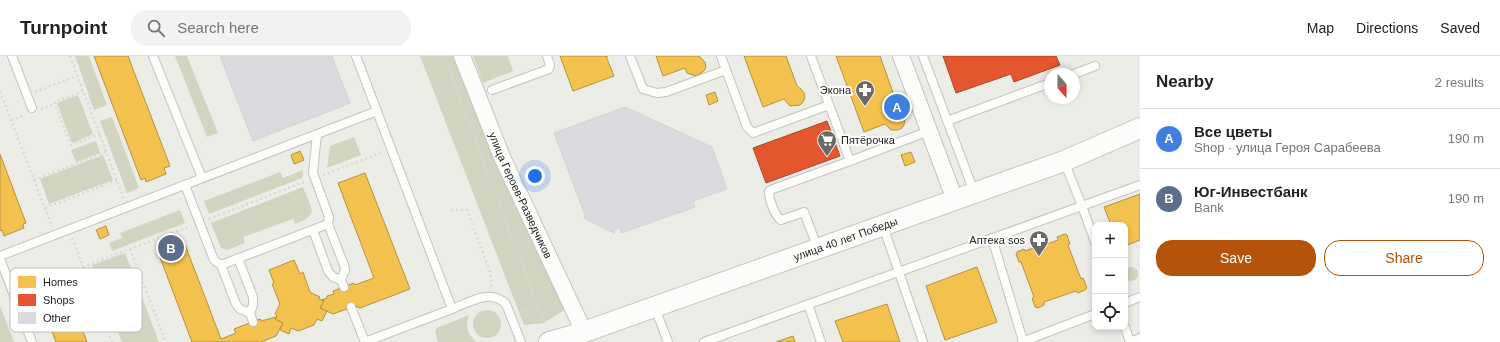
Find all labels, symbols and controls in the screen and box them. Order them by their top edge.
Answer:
search box [131,10,411,46]
text: Turnpoint [20,17,107,38]
icon: search [145,17,167,39]
text: Search here [177,19,259,36]
text: Map [1307,20,1334,36]
text: Directions [1356,20,1418,36]
text: Saved [1440,20,1480,36]
north arrow [1044,68,1080,104]
text: Nearby [1156,72,1214,91]
text: 2 results [1435,75,1484,90]
pharmacy icon: Экона [854,79,876,107]
place label: Экона [820,84,852,96]
pin: A [884,92,910,122]
text: Все цветы [1194,123,1272,140]
supermarket icon: Пятёрочка [816,129,838,157]
street label: улица Героев-Разведчиков [487,130,555,260]
text: A [1164,131,1174,146]
text: 190 m [1448,131,1484,146]
place label: Пятёрочка [841,134,896,146]
text: Shop · улица Героя Сарабеева [1194,140,1381,155]
your location [525,166,545,186]
text: Юг-Инвестбанк [1194,183,1308,200]
text: B [1164,191,1174,206]
text: 190 m [1448,191,1484,206]
text: Bank [1194,200,1224,215]
street label: улица 40 лет Победы [792,215,899,263]
map controls [1092,222,1128,330]
button: + [1092,222,1128,258]
pharmacy icon: Аптека sos [1028,229,1050,257]
pin: B [158,233,184,263]
place label: Аптека sos [969,234,1025,246]
button: Save [1156,240,1316,276]
button: Share [1324,240,1484,276]
button: − [1092,258,1128,294]
legend [10,268,142,332]
text: Homes [43,276,78,288]
text: Shops [43,294,75,306]
button: locate [1092,294,1128,330]
text: Other [43,312,71,324]

